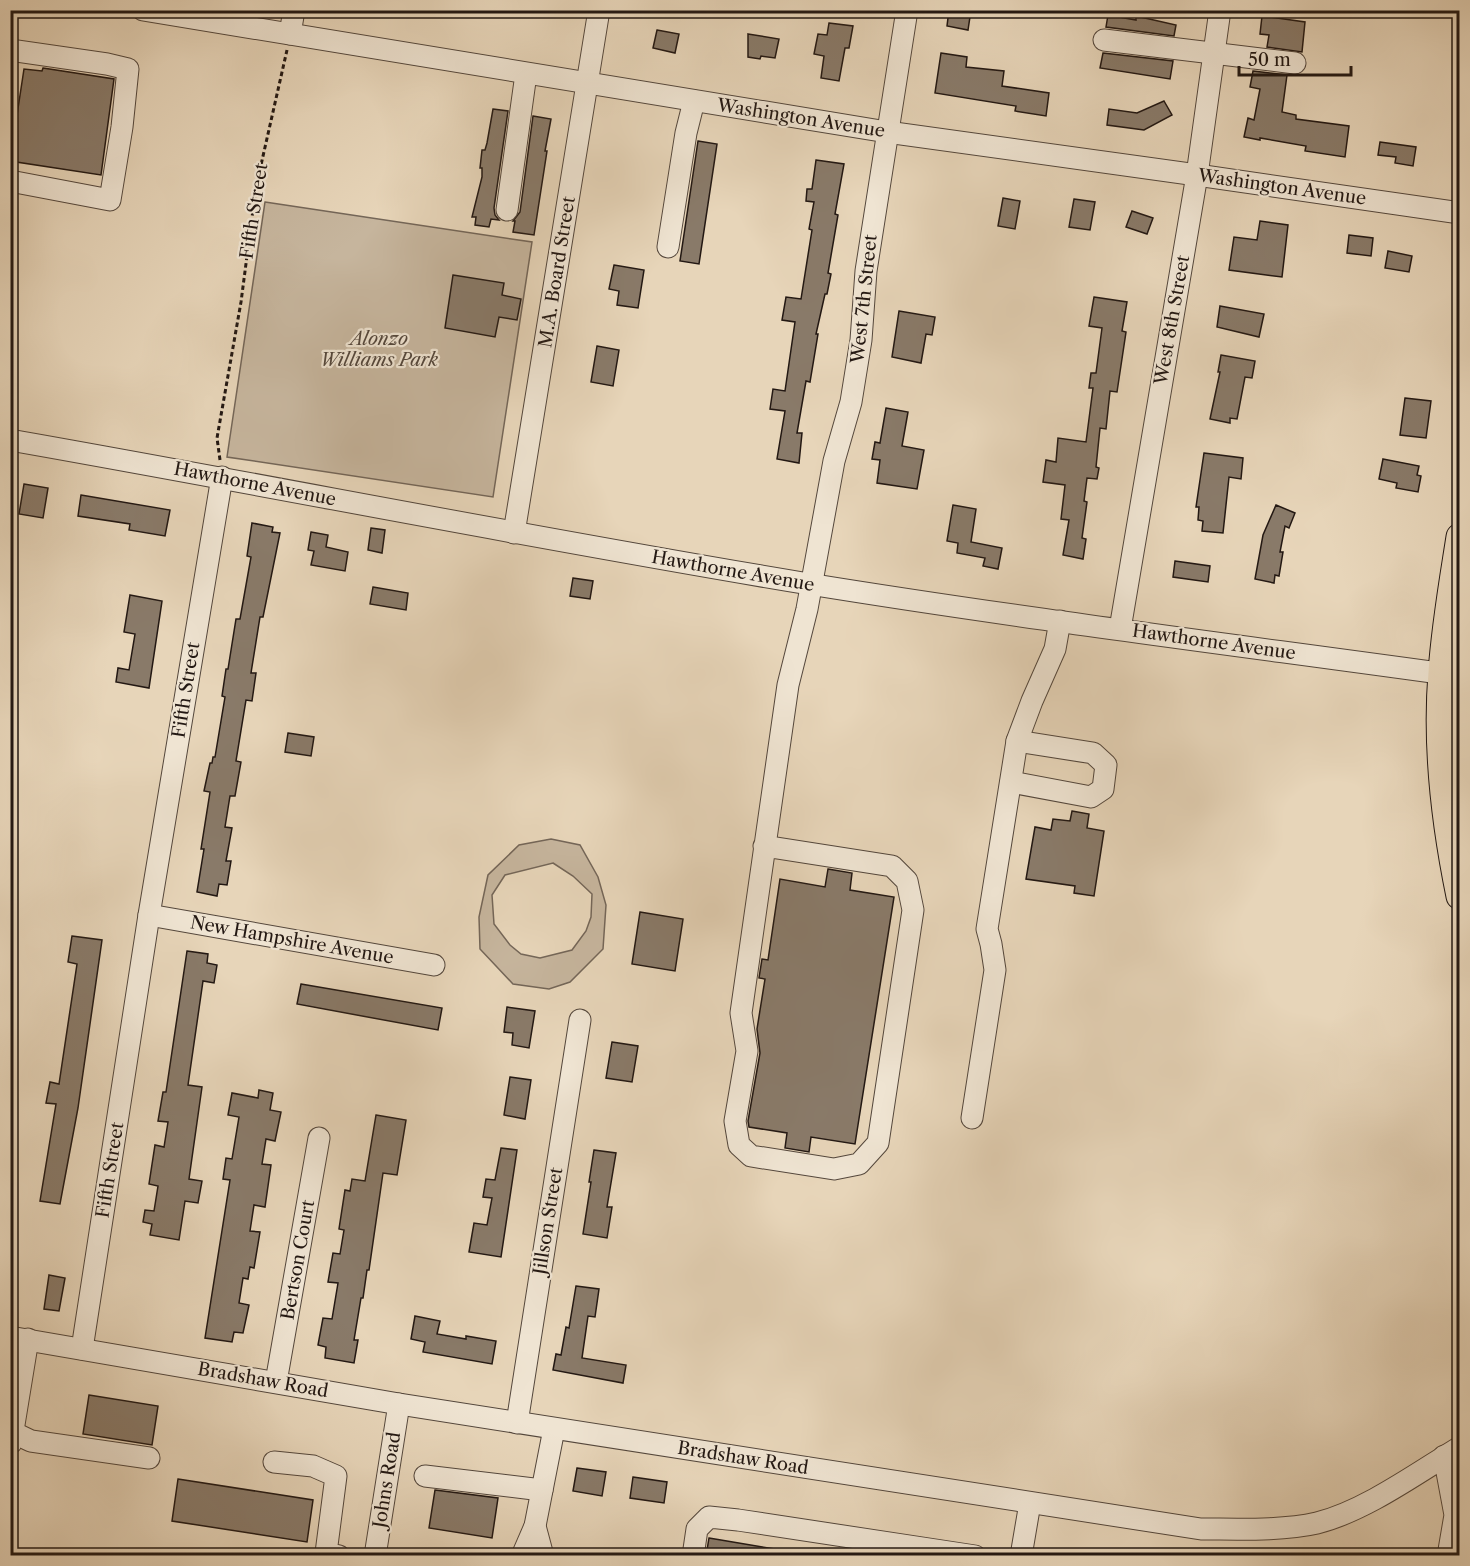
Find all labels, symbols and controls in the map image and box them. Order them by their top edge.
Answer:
scale bar [1239,39,1352,77]
text: 50 m [1248,49,1291,71]
street label: Washington Avenue [715,94,887,142]
street label: Fifth Street [236,161,273,260]
street label: Washington Avenue [1195,164,1368,210]
street label: M.A. Board Street [534,194,580,349]
street label: West 7th Street [846,233,882,366]
street label: West 8th Street [1150,253,1194,388]
park label: Alonzo Williams Park [320,328,439,371]
street label: Hawthorne Avenue [172,457,338,511]
street label: Hawthorne Avenue [650,546,816,596]
street label: Hawthorne Avenue [1131,620,1297,664]
street label: Fifth Street [168,640,205,739]
street label: New Hampshire Avenue [189,911,395,969]
street label: Fifth Street [92,1120,129,1219]
street label: Jillson Street [528,1165,567,1279]
street label: Bertson Court [277,1198,319,1322]
street label: Bradshaw Road [196,1358,330,1402]
street label: Johns Road [368,1430,405,1533]
street label: Bradshaw Road [676,1437,810,1479]

